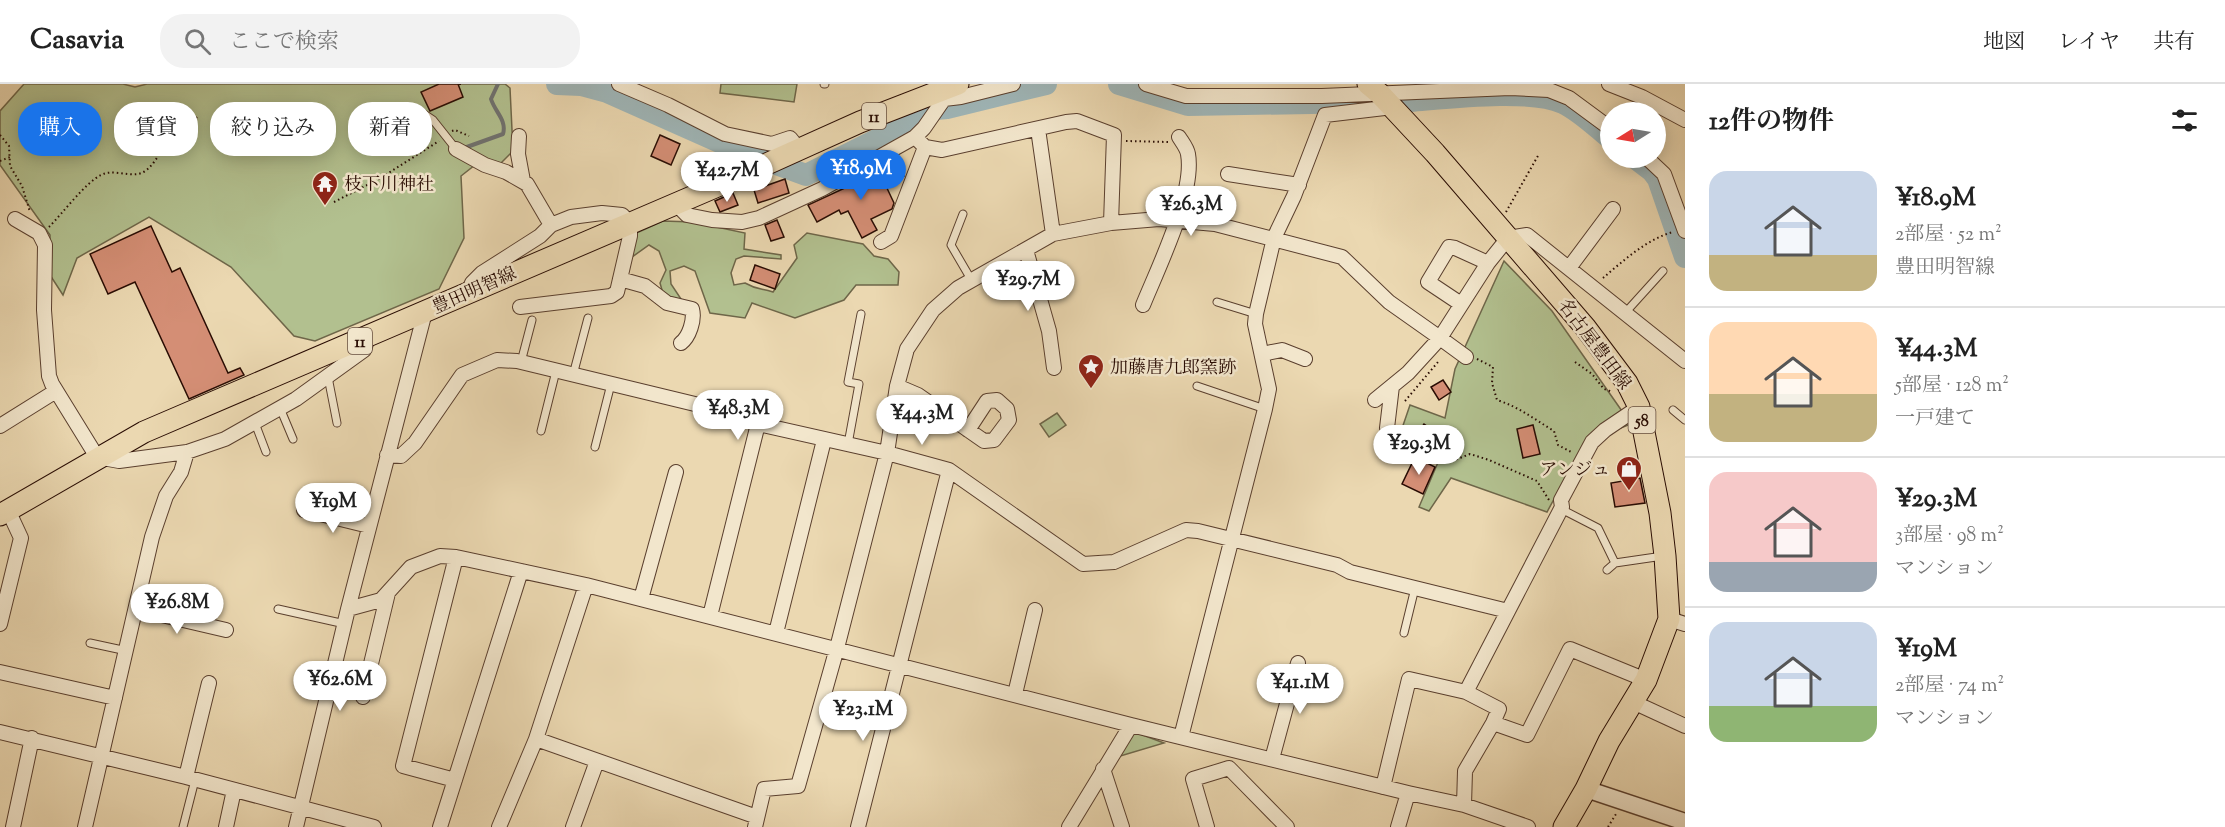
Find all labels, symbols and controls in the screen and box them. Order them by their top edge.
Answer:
search box [160,14,580,68]
text: Casavia [30,21,124,61]
icon: search [181,25,214,58]
text: ここで検索 [229,27,339,59]
text: 地図 [1983,28,2025,58]
text: レイヤ [2058,28,2120,58]
text: 共有 [2153,28,2195,58]
chip: 購入 [18,102,102,156]
chip: 賃貸 [114,102,198,156]
chip: 絞り込み [210,102,336,156]
chip: 新着 [348,102,432,156]
north arrow [1600,102,1666,168]
map controls [1600,102,1666,168]
road number: 11 [862,103,886,129]
text: 12件の物件 [1709,104,1834,141]
icon: filters [2168,104,2201,137]
pin: ¥18.9M [812,150,910,201]
pin: ¥42.7M [678,152,776,203]
text: ¥18.9M [830,155,892,184]
text: ¥42.7M [695,157,759,186]
temple icon: 枝下川神社 [310,169,340,207]
place label: 枝下川神社 [344,173,434,199]
text: ¥18.9M [1895,180,1976,217]
pin: ¥26.3M [1142,186,1240,237]
text: ¥26.3M [1159,191,1223,220]
icon: home [1757,195,1829,267]
text: 2部屋 · 52 m² [1895,221,2002,250]
text: 豊田明智線 [1895,254,1995,283]
pin: ¥29.7M [979,261,1077,312]
street label: 豊田明智線 [428,262,521,322]
text: ¥29.7M [996,266,1060,295]
street label: 名古屋豊田線 [1551,294,1636,396]
road number: 11 [348,328,372,354]
text: ¥44.3M [1895,331,1977,368]
icon: home [1757,346,1829,418]
place icon: 加藤唐九郎窯跡 [1076,352,1106,390]
place label: 加藤唐九郎窯跡 [1110,356,1236,382]
text: 5部屋 · 128 m² [1895,372,2009,401]
pin: ¥48.3M [689,390,787,441]
text: ¥48.3M [706,395,770,424]
pin: ¥44.3M [873,395,971,446]
text: ¥44.3M [890,400,954,429]
text: 一戸建て [1895,405,1975,434]
road number: 58 [1628,407,1656,433]
pin: ¥29.3M [1370,425,1468,476]
text: ¥29.3M [1387,430,1451,459]
shop icon: アンジュ [1614,454,1644,492]
place label: アンジュ [1540,458,1610,484]
text: ¥29.3M [1895,481,1977,518]
pin: ¥19M [297,483,369,534]
text: ¥19M [309,488,357,517]
icon: home [1757,496,1829,568]
text: 3部屋 · 98 m² [1895,522,2004,551]
text: マンション [1895,555,1994,584]
pin: ¥26.8M [128,584,226,635]
text: ¥26.8M [145,589,209,618]
text: ¥19M [1895,631,1957,668]
icon: home [1757,646,1829,718]
pin: ¥62.6M [291,661,389,712]
pin: ¥41.1M [1251,664,1349,715]
text: ¥62.6M [307,666,373,695]
text: ¥41.1M [1271,669,1329,698]
text: 2部屋 · 74 m² [1895,672,2004,701]
pin: ¥23.1M [814,691,912,742]
text: ¥23.1M [833,696,893,725]
text: マンション [1895,705,1994,734]

